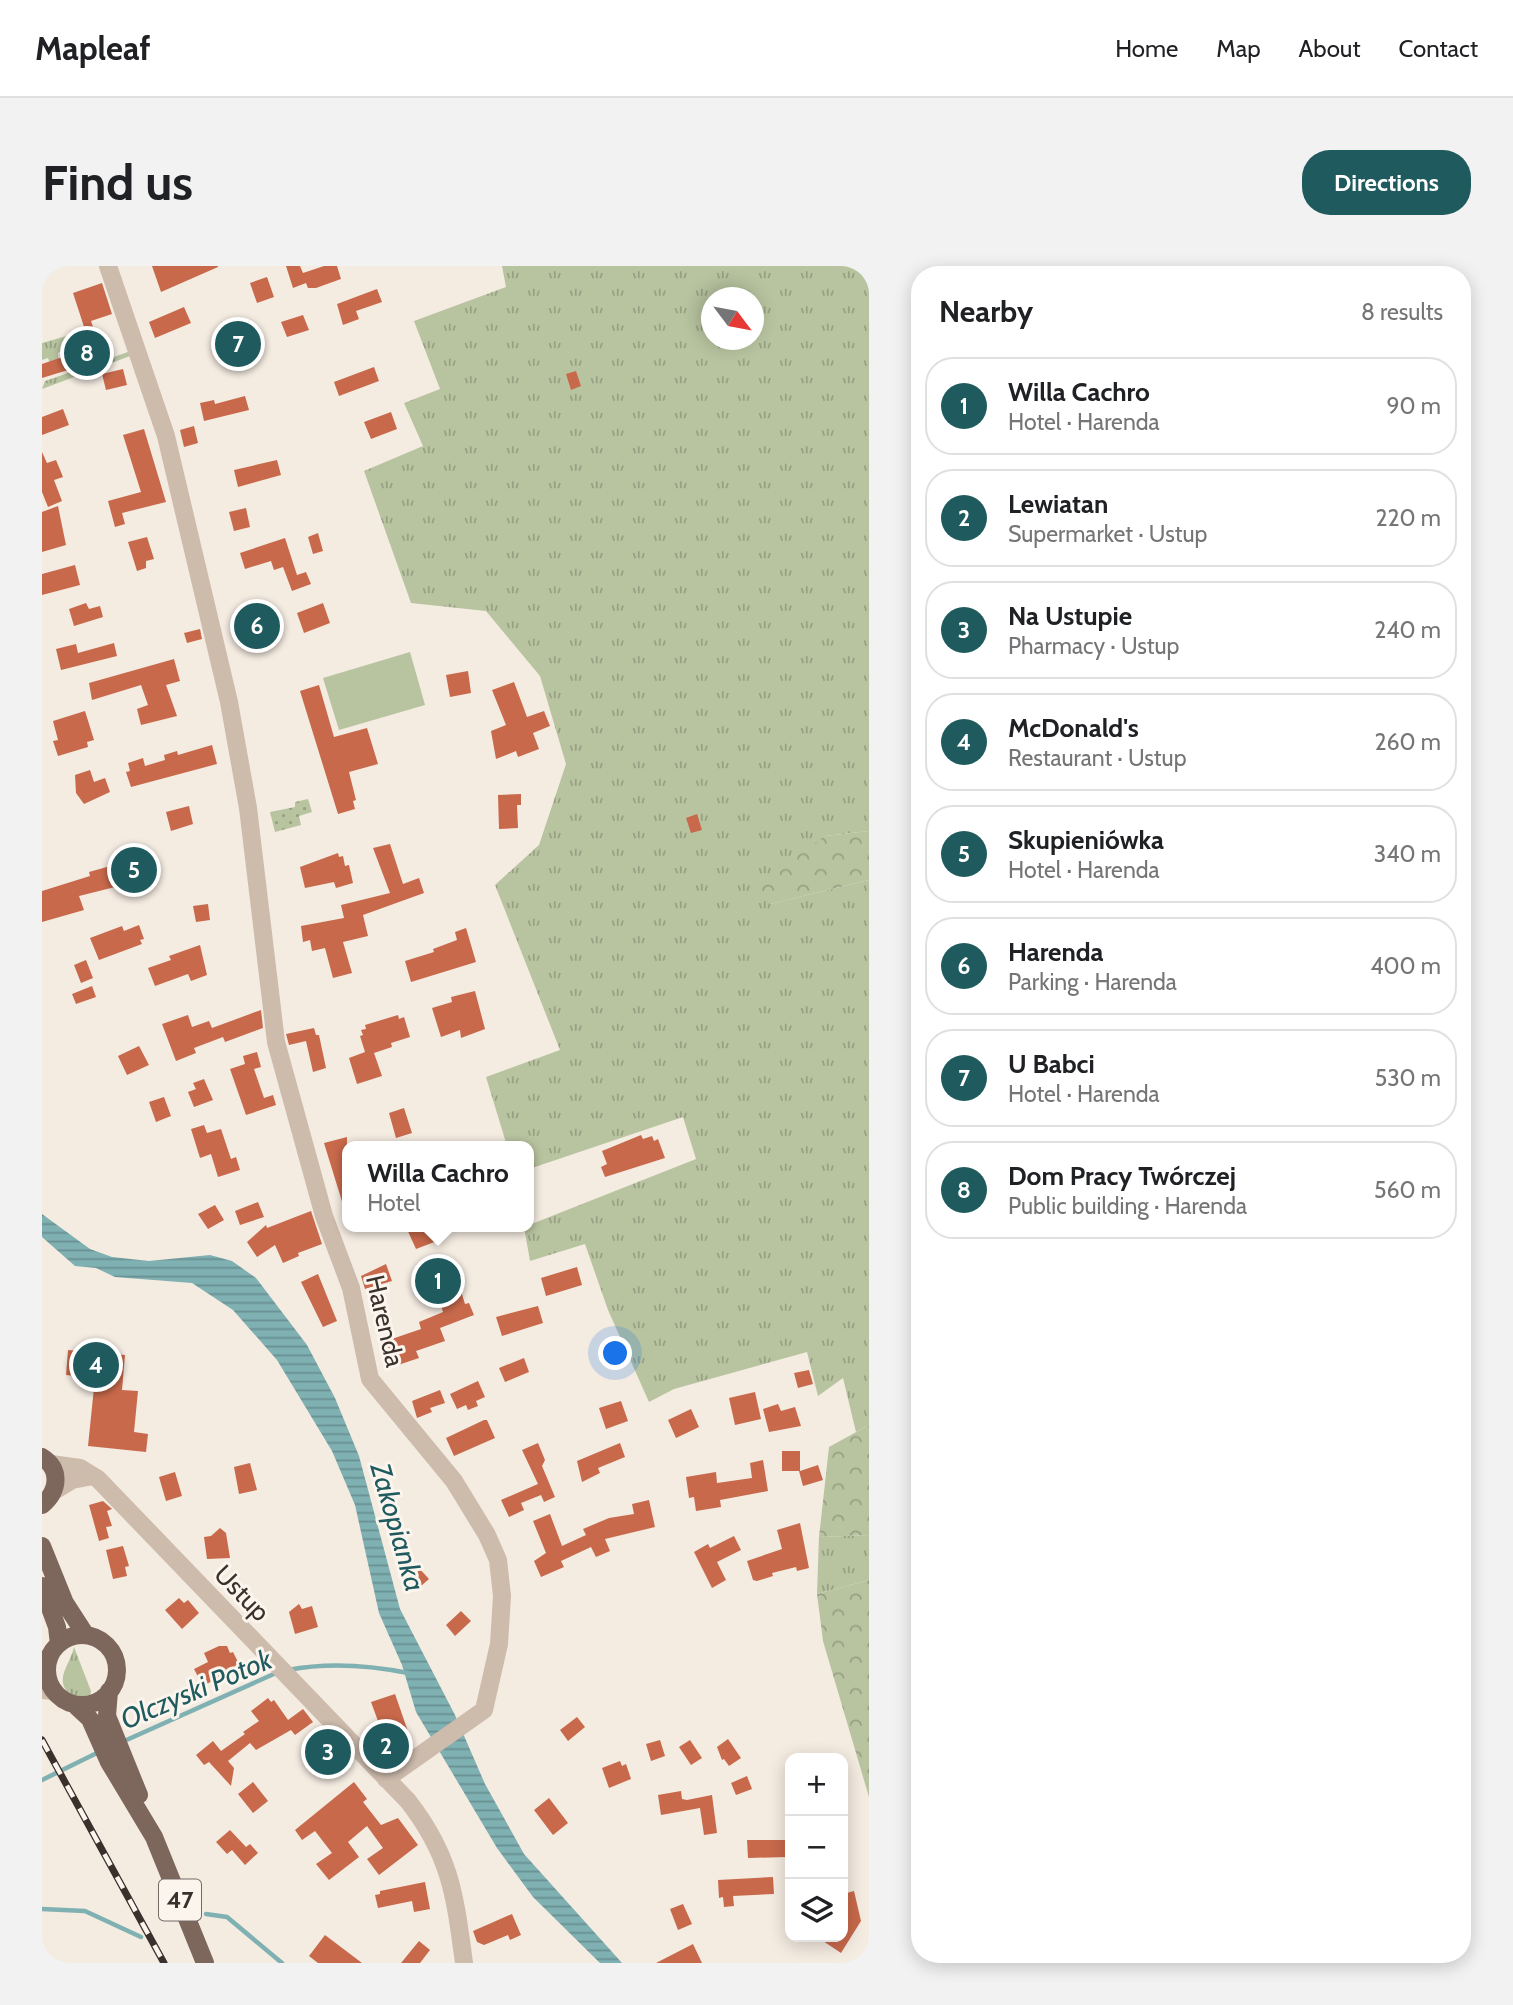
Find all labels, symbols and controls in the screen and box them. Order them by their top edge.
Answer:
text: Mapleaf [35,28,151,68]
text: Home [1115,34,1178,63]
text: Map [1216,34,1261,63]
text: About [1299,34,1361,63]
text: Contact [1399,34,1478,63]
button: Directions [1302,150,1471,215]
text: Find us [42,153,193,212]
north arrow [701,287,764,350]
text: Nearby [939,293,1033,330]
text: 8 results [1361,298,1443,326]
pin: 7 [215,318,261,370]
pin: 8 [64,327,110,379]
text: Willa Cachro [1008,376,1150,408]
text: 1 [960,392,968,420]
text: 90 m [1387,392,1441,420]
text: Hotel · Harenda [1008,408,1160,436]
text: Lewiatan [1008,488,1108,520]
text: 2 [958,504,970,532]
text: 220 m [1375,504,1441,532]
text: Supermarket · Ustup [1008,520,1207,548]
pin: 6 [234,600,280,652]
text: Na Ustupie [1008,600,1132,632]
text: 3 [958,616,970,644]
text: 240 m [1374,616,1441,644]
text: Pharmacy · Ustup [1008,632,1179,660]
text: McDonald's [1008,712,1139,744]
text: 4 [957,728,971,756]
text: 260 m [1374,728,1441,756]
text: Restaurant · Ustup [1008,744,1186,772]
text: Skupieniówka [1008,824,1164,856]
text: 5 [958,840,970,868]
text: 340 m [1374,840,1441,868]
pin: 5 [111,844,157,896]
text: Hotel · Harenda [1008,856,1160,884]
text: Harenda [1008,936,1104,968]
text: 6 [958,952,970,980]
text: 400 m [1370,952,1441,980]
text: Parking · Harenda [1008,968,1177,996]
text: U Babci [1008,1048,1095,1080]
text: 7 [958,1064,970,1092]
text: 530 m [1375,1064,1441,1092]
text: Hotel · Harenda [1008,1080,1160,1108]
popup [342,1141,534,1232]
text: Willa Cachro [367,1157,509,1189]
text: Dom Pracy Twórczej [1008,1160,1236,1192]
text: 8 [957,1176,971,1204]
text: 560 m [1374,1176,1441,1204]
text: Hotel [367,1189,420,1217]
text: Public building · Harenda [1008,1192,1247,1220]
pin: 1 [415,1255,461,1307]
street label: Harenda [359,1272,411,1371]
your location [598,1336,632,1370]
pin: 4 [73,1339,119,1391]
water label: Zakopianka [363,1457,433,1595]
street label: Ustup [208,1558,276,1628]
water label: Olczyski Potok [115,1641,278,1736]
pin: 2 [363,1720,409,1772]
pin: 3 [305,1726,351,1778]
map controls [785,1753,848,1942]
button: + [785,1753,848,1816]
button: − [785,1816,848,1879]
button: layers [785,1879,848,1942]
road number: 47 [159,1880,201,1920]

